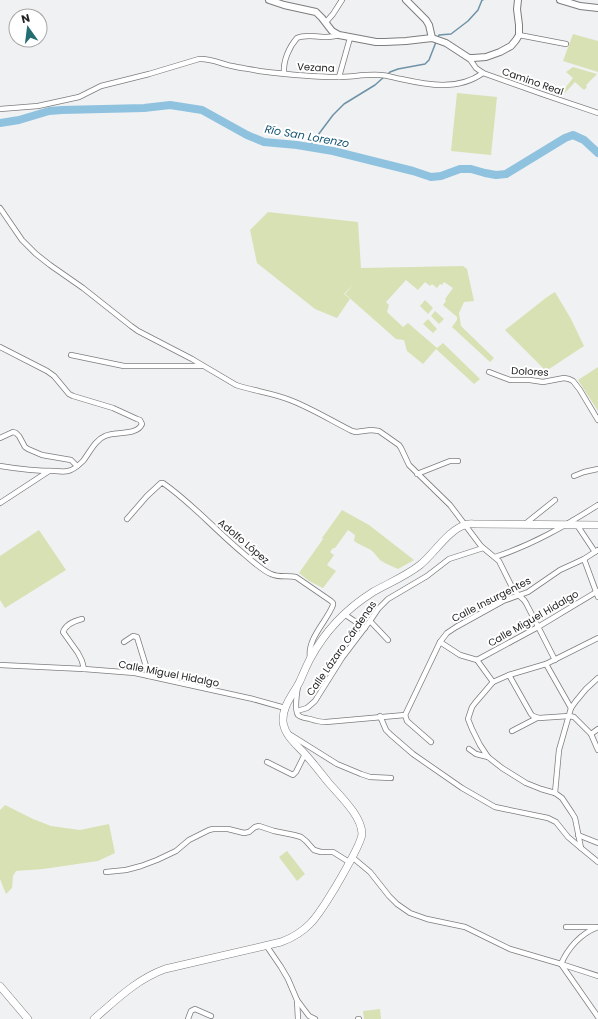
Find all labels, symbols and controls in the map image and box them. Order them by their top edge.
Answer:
north arrow [8,8,48,48]
text: N [20,10,32,27]
street label: Vezana [297,59,335,76]
street label: Camino Real [500,64,566,99]
water label: Río San Lorenzo [263,121,351,151]
street label: Dolores [511,363,549,380]
street label: Adolfo López [215,515,273,568]
street label: Calle Insurgentes [449,573,533,626]
street label: Calle Miguel Hidalgo [485,586,581,651]
street label: Calle Lázaro Cárdenas [303,598,380,699]
street label: Calle Miguel Hidalgo [117,656,221,691]

